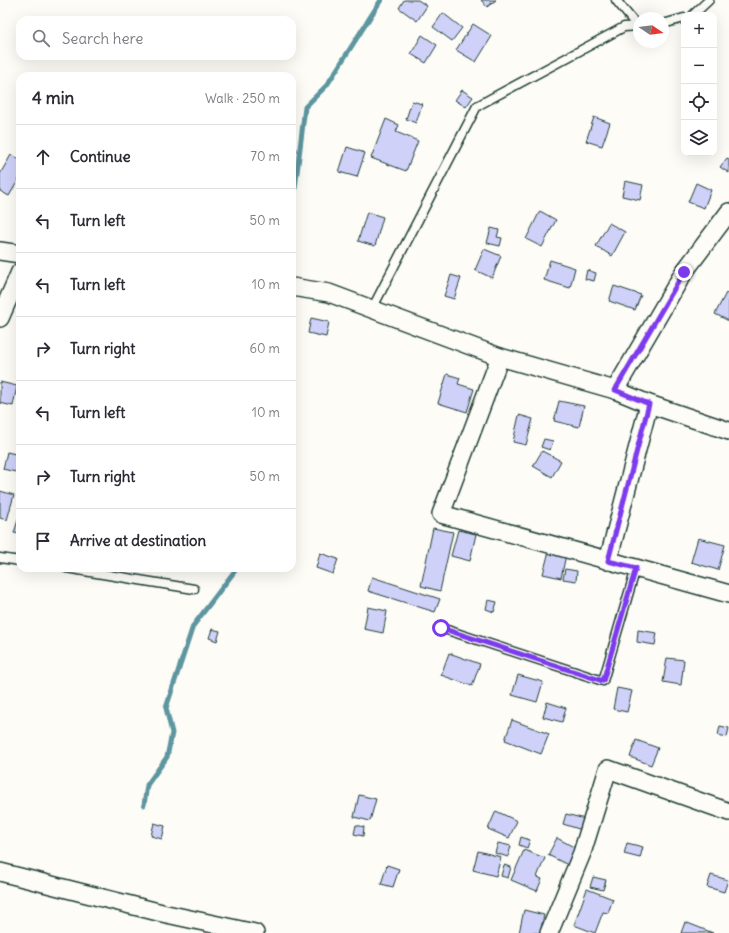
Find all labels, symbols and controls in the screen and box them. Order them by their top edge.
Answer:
north arrow [633,12,669,48]
map controls [681,12,717,156]
button: + [681,12,717,48]
search box [16,16,296,60]
icon: search [30,27,52,49]
text: Search here [62,29,143,48]
button: − [681,48,717,84]
button: locate [681,84,717,120]
text: 4 min [32,87,74,109]
text: Walk · 250 m [205,90,280,107]
button: layers [681,120,717,156]
icon: ahead [32,146,54,168]
text: Continue [70,147,131,166]
text: 70 m [251,148,280,165]
icon: left [32,210,54,232]
text: Turn left [70,211,125,230]
text: 50 m [249,212,280,229]
route end [675,263,693,281]
icon: left [32,274,54,296]
text: Turn left [70,275,125,294]
text: 10 m [252,276,280,293]
icon: right [32,338,54,360]
text: Turn right [70,339,135,358]
text: 60 m [249,340,280,357]
icon: left [32,402,54,424]
text: Turn left [70,403,125,422]
text: 10 m [252,404,280,421]
icon: right [32,466,54,488]
text: Turn right [70,467,135,486]
text: 50 m [249,468,280,485]
icon: arrive [32,530,54,552]
text: Arrive at destination [70,531,206,550]
route start [432,619,450,637]

